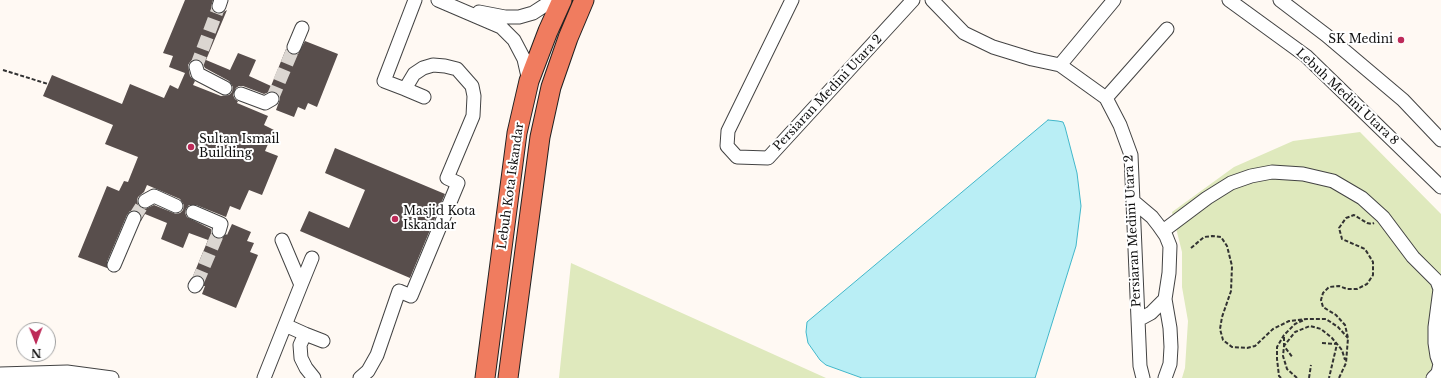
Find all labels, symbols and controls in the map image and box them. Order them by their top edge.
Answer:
street label: Persiaran Medini Utara 2 [771,32,885,154]
place label: SK Medini [1328,33,1393,47]
marker: SK Medini [1396,35,1406,45]
street label: Lebuh Medini Utara 8 [1293,46,1401,148]
street label: Lebuh Kota Iskandar [495,122,527,250]
place label: Sultan Ismail Building [199,133,279,161]
marker: Sultan Ismail Building [186,142,196,152]
street label: Persiaran Medini Utara 2 [1122,154,1144,308]
place label: Masjid Kota Iskandar [403,205,475,233]
marker: Masjid Kota Iskandar [390,214,400,224]
north arrow [16,322,56,362]
text: N [31,346,41,360]

